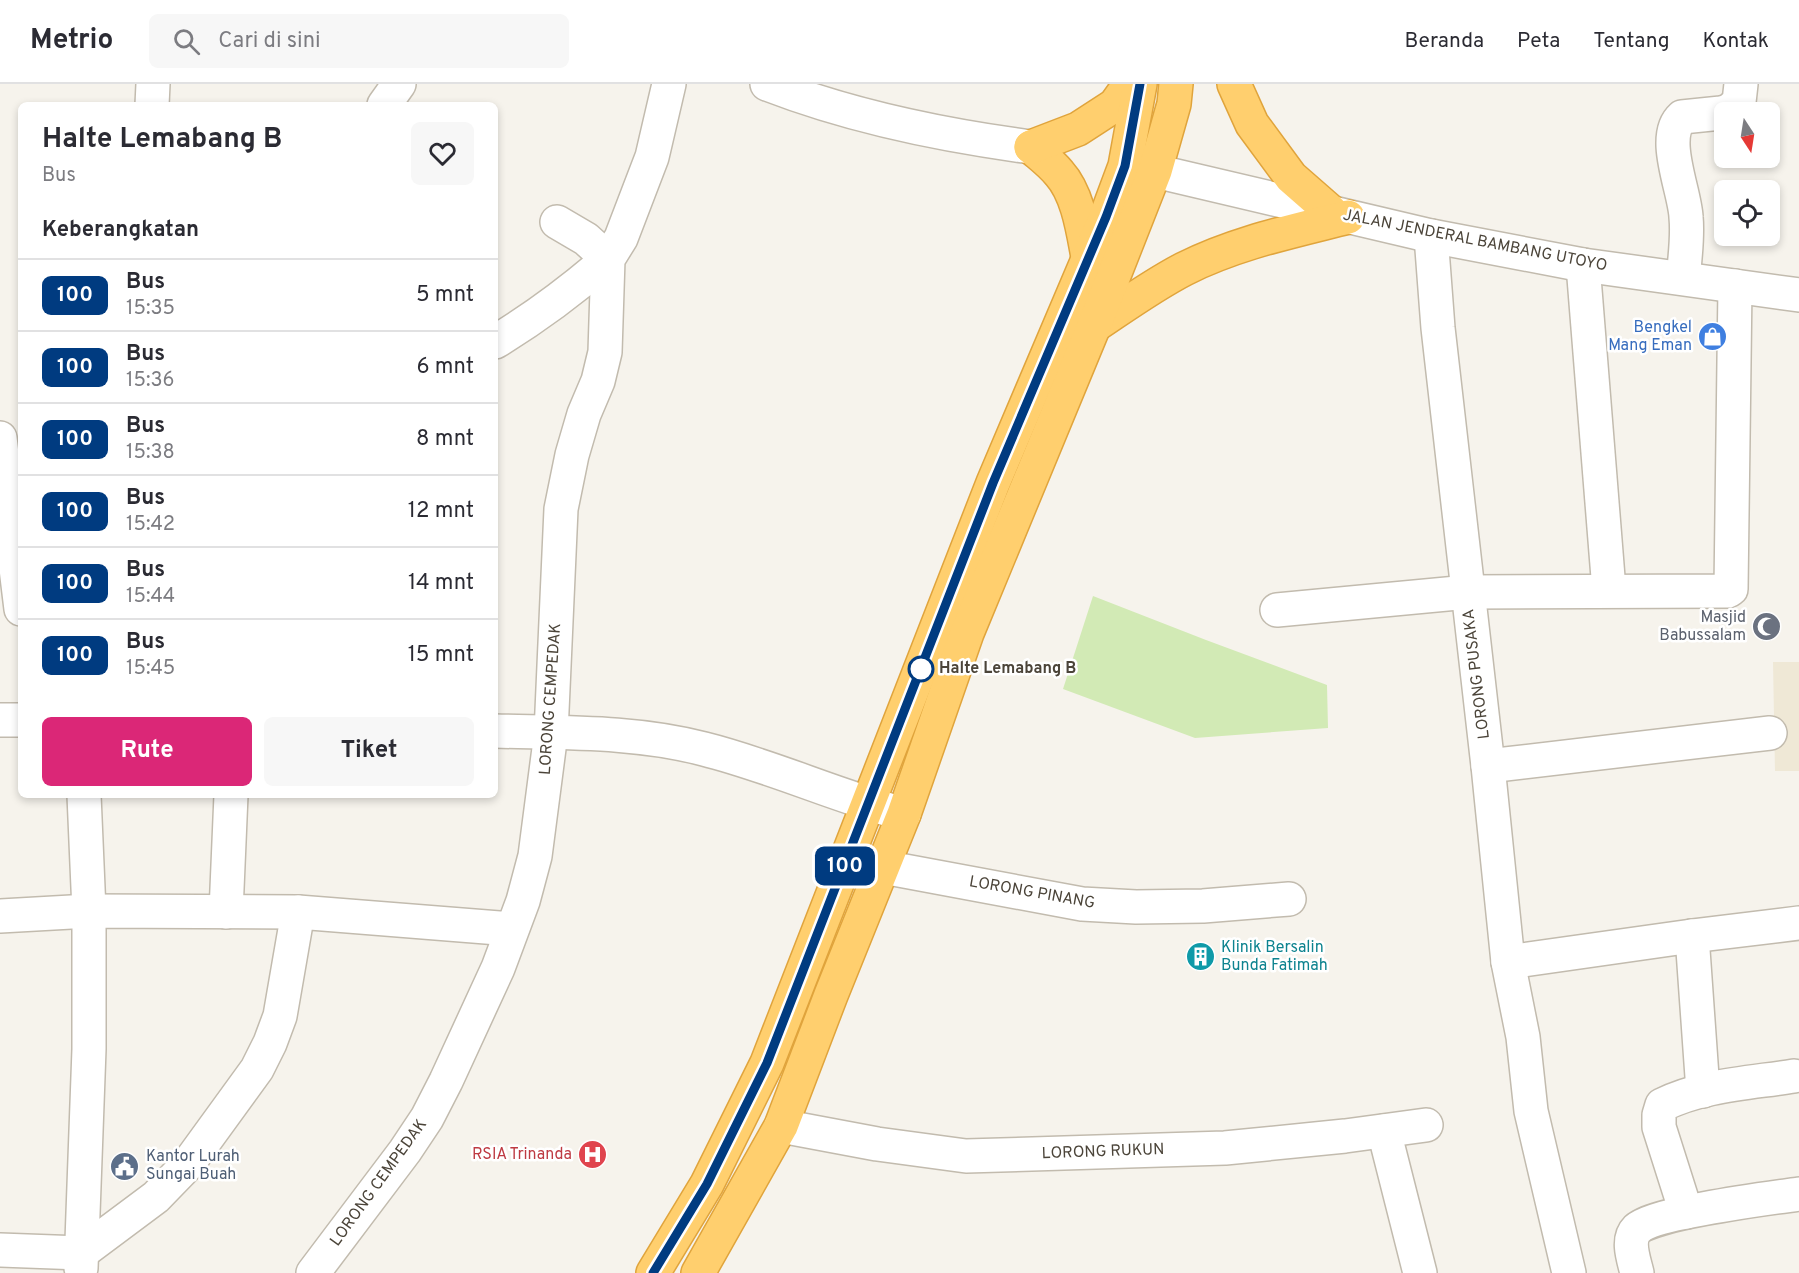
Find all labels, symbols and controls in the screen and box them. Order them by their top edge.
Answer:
search box [149,14,569,68]
text: Metrio [30,23,113,59]
icon: search [170,25,203,58]
text: Cari di sini [218,28,321,55]
text: Beranda [1405,28,1484,55]
text: Peta [1517,28,1560,55]
text: Tentang [1593,28,1670,55]
text: Kontak [1703,28,1769,55]
north arrow [1714,102,1780,168]
map controls [1714,102,1780,246]
text: Halte Lemabang B [42,122,282,158]
button: heart [411,122,474,185]
text: Bus [42,163,76,189]
button: locate [1714,180,1780,246]
street label: JALAN JENDERAL BAMBANG UTOYO [1341,206,1609,276]
text: Keberangkatan [42,217,199,244]
text: Bus [126,269,165,296]
text: 100 [57,282,93,309]
text: 5 mnt [416,282,474,309]
text: 15:35 [126,296,175,322]
place label: Bengkel Mang Eman [1608,318,1692,356]
shop icon: Bengkel Mang Eman [1697,321,1729,353]
text: Bus [126,341,165,368]
text: 100 [57,354,93,381]
text: 6 mnt [416,354,474,381]
text: 15:36 [126,368,174,394]
text: Bus [126,413,165,440]
text: 100 [57,426,93,453]
text: 8 mnt [416,426,474,453]
text: 15:38 [126,440,175,466]
text: Bus [126,485,165,512]
text: 100 [57,498,93,525]
text: 12 mnt [408,498,474,525]
text: 15:42 [126,512,175,538]
text: Bus [126,557,165,584]
text: 100 [57,570,93,597]
text: 14 mnt [408,570,474,597]
text: 15:44 [126,584,175,610]
street label: LORONG PUSAKA [1459,608,1495,740]
place label: Masjid Babussalam [1659,608,1746,646]
mosque icon: Masjid Babussalam [1751,611,1783,643]
street label: LORONG CEMPEDAK [536,622,566,776]
text: Bus [126,629,165,656]
text: 100 [57,642,93,669]
text: 15 mnt [408,642,474,669]
text: 15:45 [126,656,175,682]
marker: Halte Lemabang B [908,656,934,682]
place label: Halte Lemabang B [939,659,1076,679]
button: Rute [42,717,252,786]
button: Tiket [264,717,474,786]
line badge: 100 [810,846,880,886]
text: 100 [827,853,863,880]
street label: LORONG PINANG [968,872,1096,914]
place label: Klinik Bersalin Bunda Fatimah [1221,938,1328,976]
building icon: Klinik Bersalin Bunda Fatimah [1184,941,1216,973]
street label: LORONG CEMPEDAK [326,1116,432,1250]
hospital icon: RSIA Trinanda [577,1139,609,1171]
street label: LORONG RUKUN [1041,1140,1165,1164]
place label: RSIA Trinanda [472,1145,572,1165]
place label: Kantor Lurah Sungai Buah [146,1147,240,1185]
public building icon: Kantor Lurah Sungai Buah [109,1150,141,1182]

